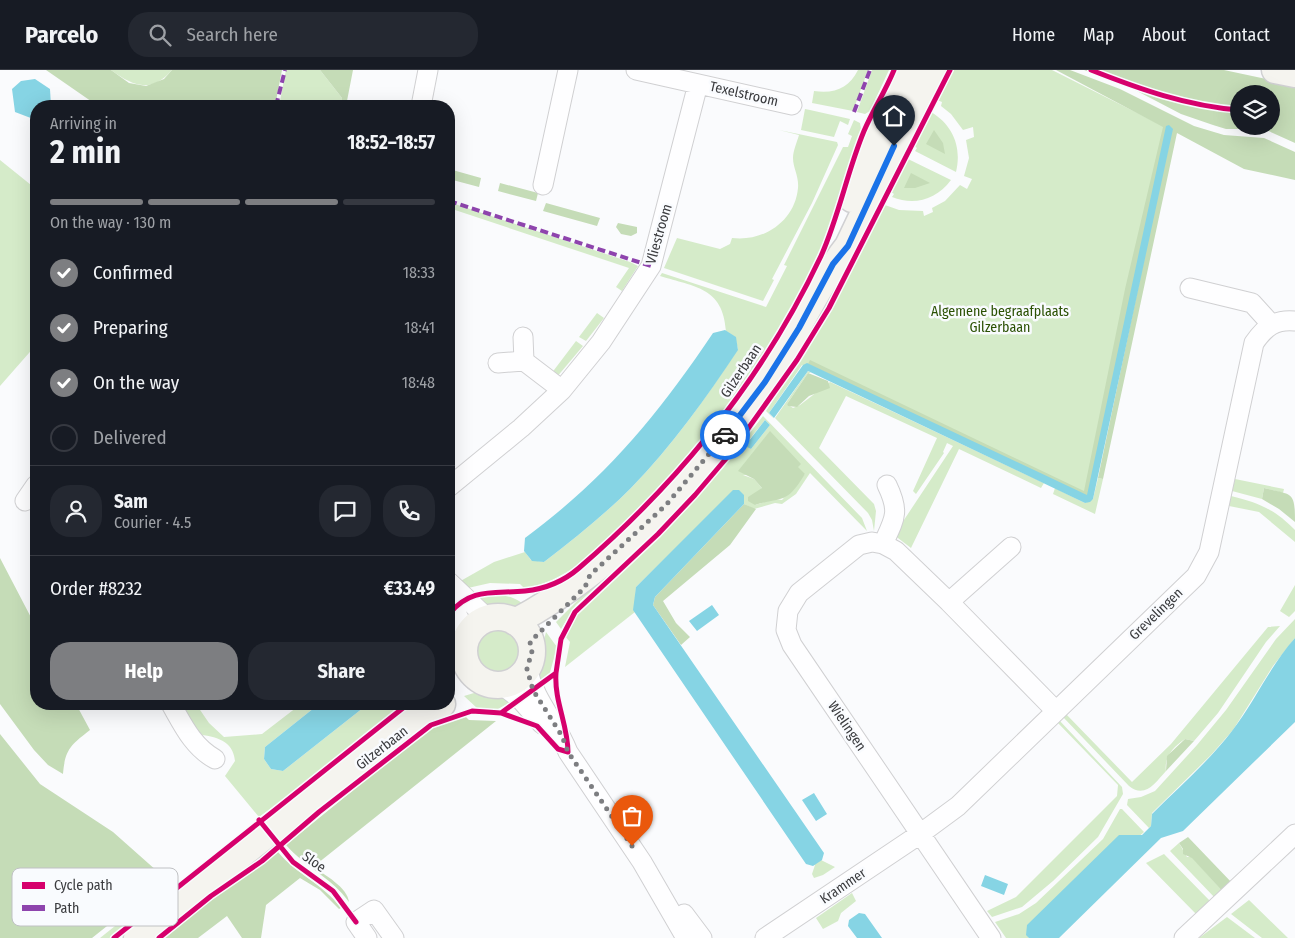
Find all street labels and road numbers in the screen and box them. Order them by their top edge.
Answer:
street label: Texelstroom [708,78,780,110]
street label: Vliestroom [642,202,676,266]
street label: Gilzerbaan [717,341,765,401]
street label: Grevelingen [1126,584,1186,644]
street label: Wielingen [824,698,870,754]
street label: Gilzerbaan [353,723,411,773]
street label: Sloe [299,848,329,876]
street label: Krammer [817,864,869,908]

